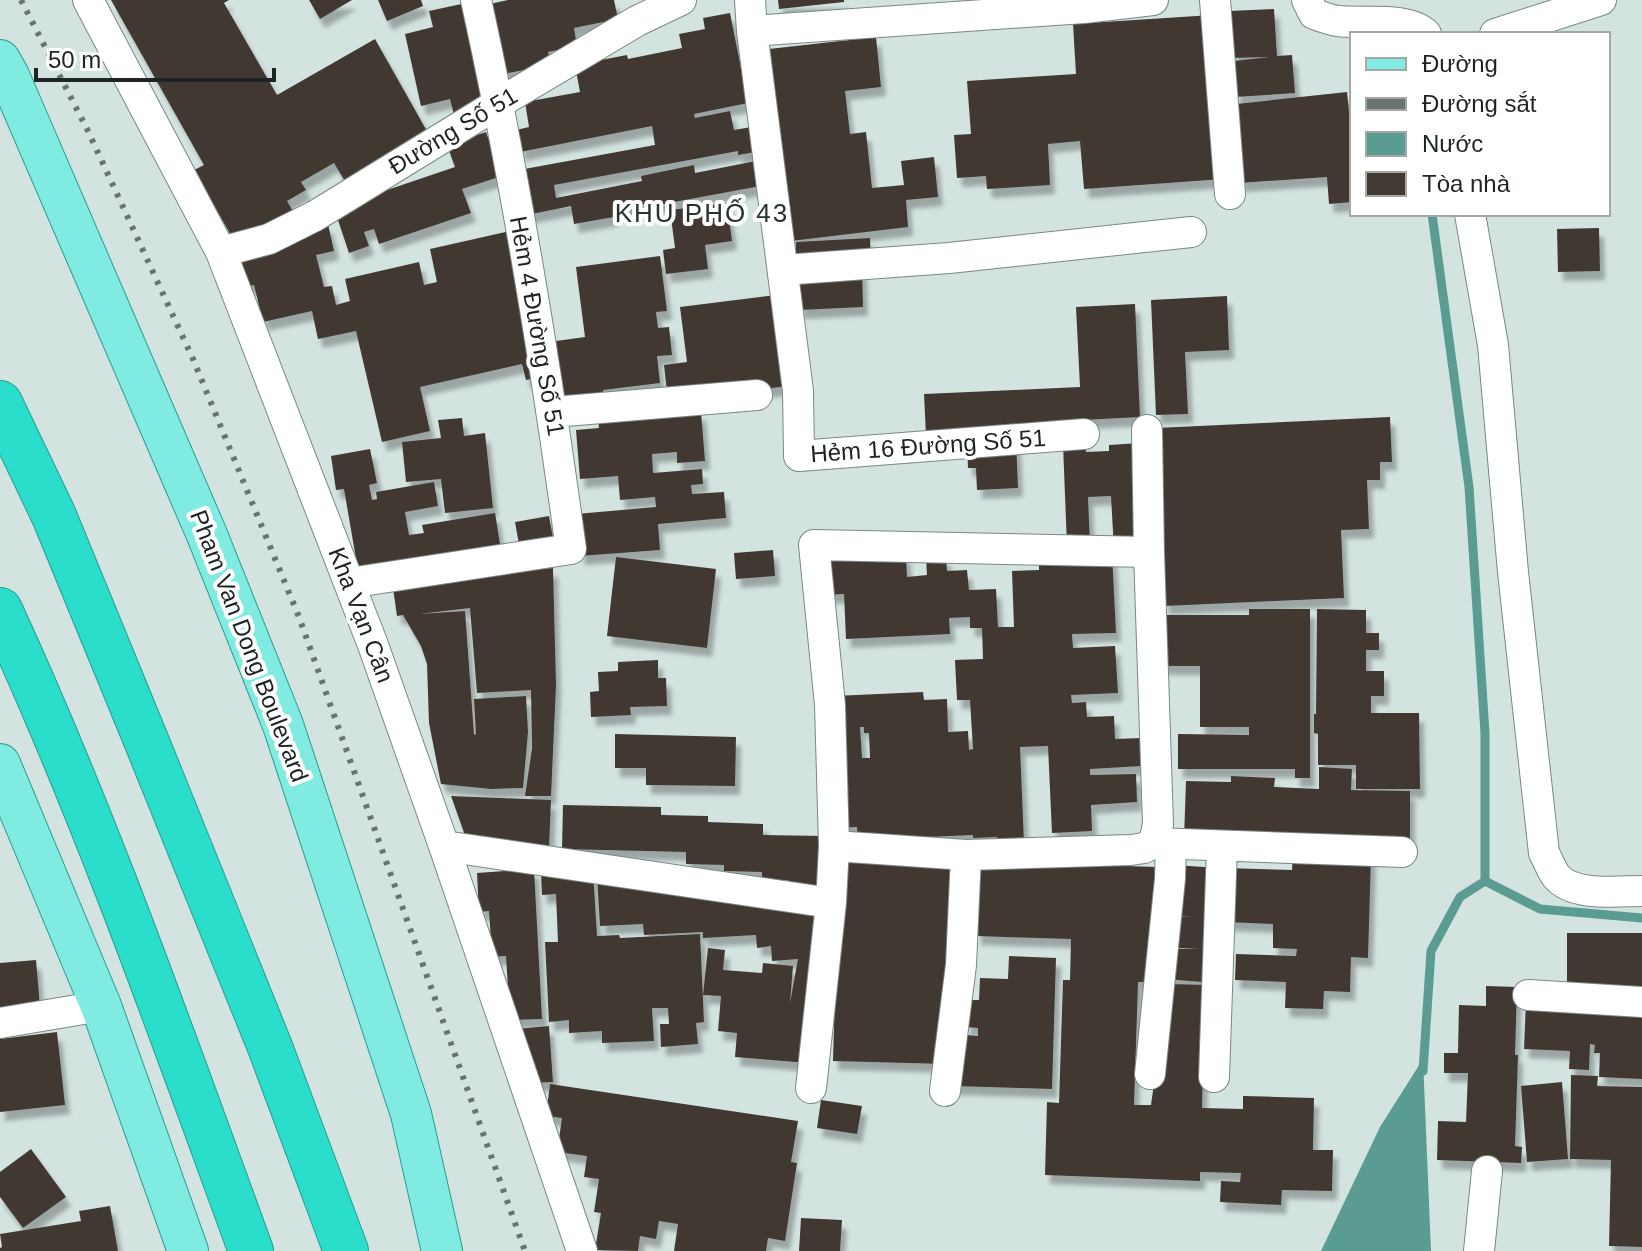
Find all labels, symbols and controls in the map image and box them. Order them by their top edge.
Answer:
scale bar [36,32,274,82]
legend [1350,32,1610,216]
text: 50 m [48,46,101,73]
text: Đường [1422,50,1498,77]
street label: Đường Số 51 [384,82,522,180]
text: Đường sắt [1422,90,1537,117]
text: Nước [1422,130,1483,157]
text: Tòa nhà [1422,170,1511,197]
district label: KHU PHỐ 43 [615,198,789,228]
street label: Hẻm 4 Đường Số 51 [505,214,570,438]
street label: Hẻm 16 Đường Số 51 [809,424,1047,467]
street label: Pham Van Dong Boulevard [185,506,314,786]
street label: Kha Vạn Cân [323,543,400,686]

